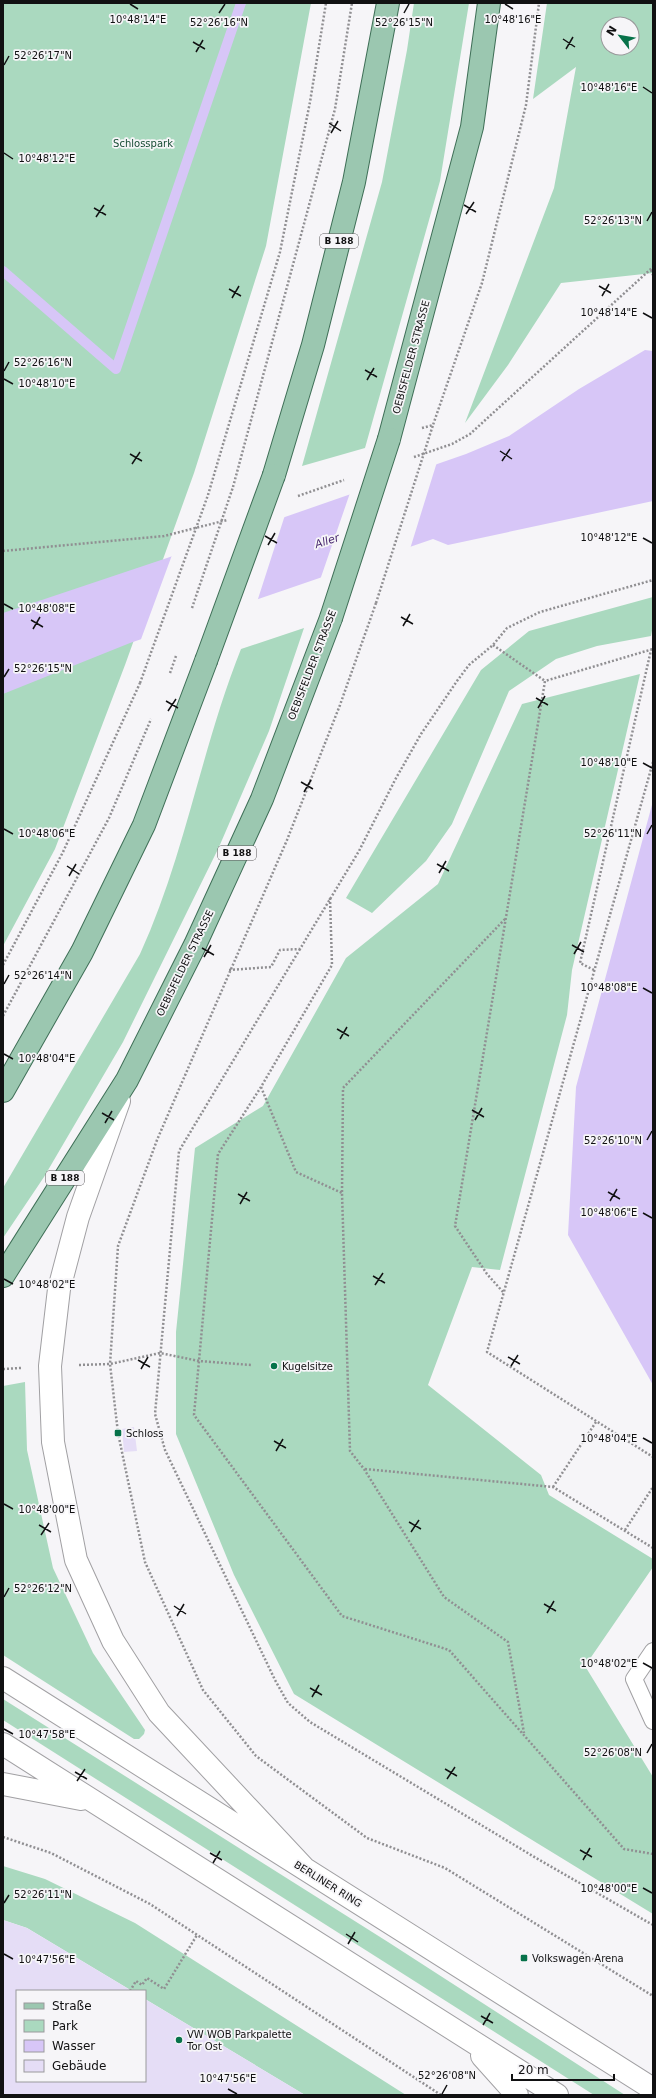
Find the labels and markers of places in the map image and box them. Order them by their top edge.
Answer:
marker: Kugelsitze [269,1361,279,1371]
place label: Kugelsitze [282,1361,333,1372]
marker: Schloss [113,1428,123,1438]
place label: Schloss [126,1428,164,1439]
marker: Volkswagen Arena [519,1953,529,1963]
place label: Volkswagen Arena [532,1953,624,1964]
place label: VW WOB Parkpalette Tor Ost [186,2029,292,2052]
marker: VW WOB Parkpalette Tor Ost [174,2035,184,2045]

